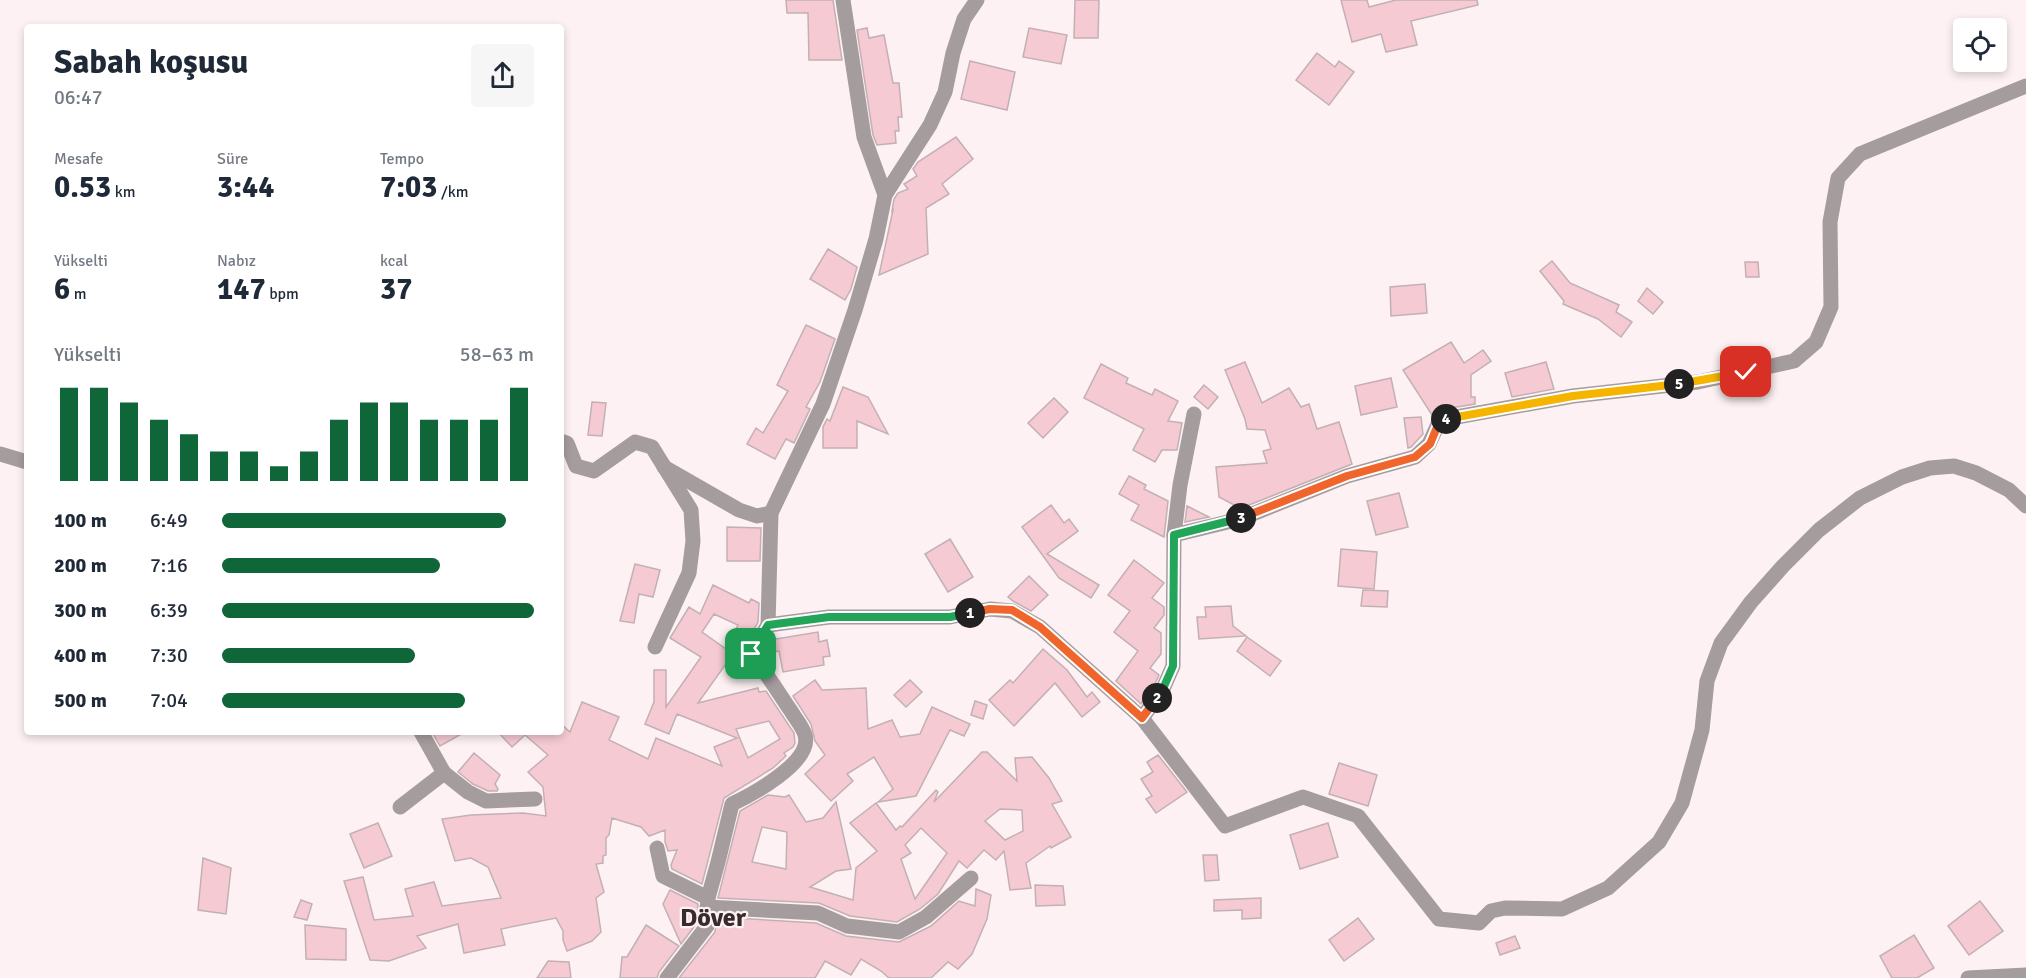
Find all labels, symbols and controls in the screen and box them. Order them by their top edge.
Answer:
map controls [1953,18,2007,72]
button: locate [1953,18,2007,72]
text: Sabah koşusu [54,42,249,83]
button: share [471,44,534,107]
text: 06:47 [54,85,103,110]
text: Mesafe [54,149,103,169]
text: Süre [217,149,248,169]
text: Tempo [380,149,424,169]
text: 0.53 [54,169,111,206]
text: 3:44 [217,169,274,206]
text: 7:03 [380,169,437,206]
text: km [111,182,136,202]
text: /km [437,182,469,202]
text: Yükselti [54,251,108,271]
text: Nabız [217,251,256,271]
text: kcal [380,251,408,271]
text: 6 [54,271,70,308]
text: 147 [217,271,266,308]
text: 37 [380,271,412,308]
text: m [70,284,86,304]
text: bpm [266,284,299,304]
text: Yükselti [54,342,121,367]
text: 58–63 m [460,342,534,367]
pin [1720,346,1771,397]
icon: check [1729,355,1762,388]
pin: 5 [1664,369,1694,399]
text: 5 [1675,374,1683,394]
pin: 4 [1431,404,1461,434]
text: 4 [1442,409,1450,429]
pin: 3 [1226,503,1256,533]
text: 100 m [54,508,107,533]
text: 6:49 [150,508,188,533]
text: 3 [1237,508,1245,528]
text: 200 m [54,553,107,578]
text: 7:16 [150,553,188,578]
text: 300 m [54,598,107,623]
text: 6:39 [150,598,188,623]
pin: 1 [955,598,985,628]
text: 1 [966,603,974,623]
pin [725,628,776,679]
icon: arrive [734,637,767,670]
text: 400 m [54,643,107,668]
text: 7:30 [150,643,188,668]
pin: 2 [1142,683,1172,713]
text: 500 m [54,688,107,713]
text: 7:04 [150,688,188,713]
text: 2 [1153,688,1161,708]
district label: Döver [680,902,747,934]

